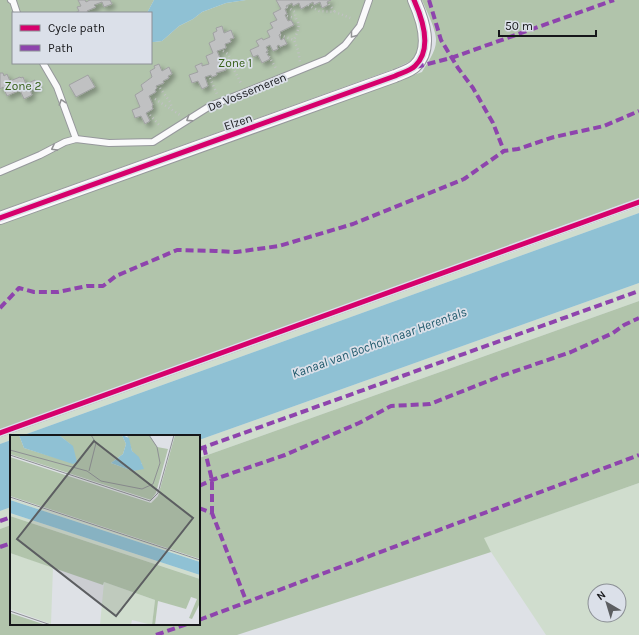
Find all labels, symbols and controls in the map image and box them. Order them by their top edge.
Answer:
legend [12,12,152,64]
scale bar [499,12,596,38]
text: 50 m [505,19,533,33]
text: Cycle path [48,21,105,35]
one-way arrow [351,31,358,38]
text: Path [48,41,73,55]
park label: Zone 1 [218,56,252,70]
street label: De Vossemeren [206,70,288,114]
park label: Zone 2 [5,79,41,93]
one-way arrow [59,99,67,106]
street label: Elzen [222,111,254,133]
one-way arrow [186,114,193,121]
one-way arrow [51,143,58,151]
water label: Kanaal van Bocholt naar Herentals [290,304,469,381]
inset map [10,435,200,625]
north arrow [587,583,627,623]
text: N [594,588,608,603]

